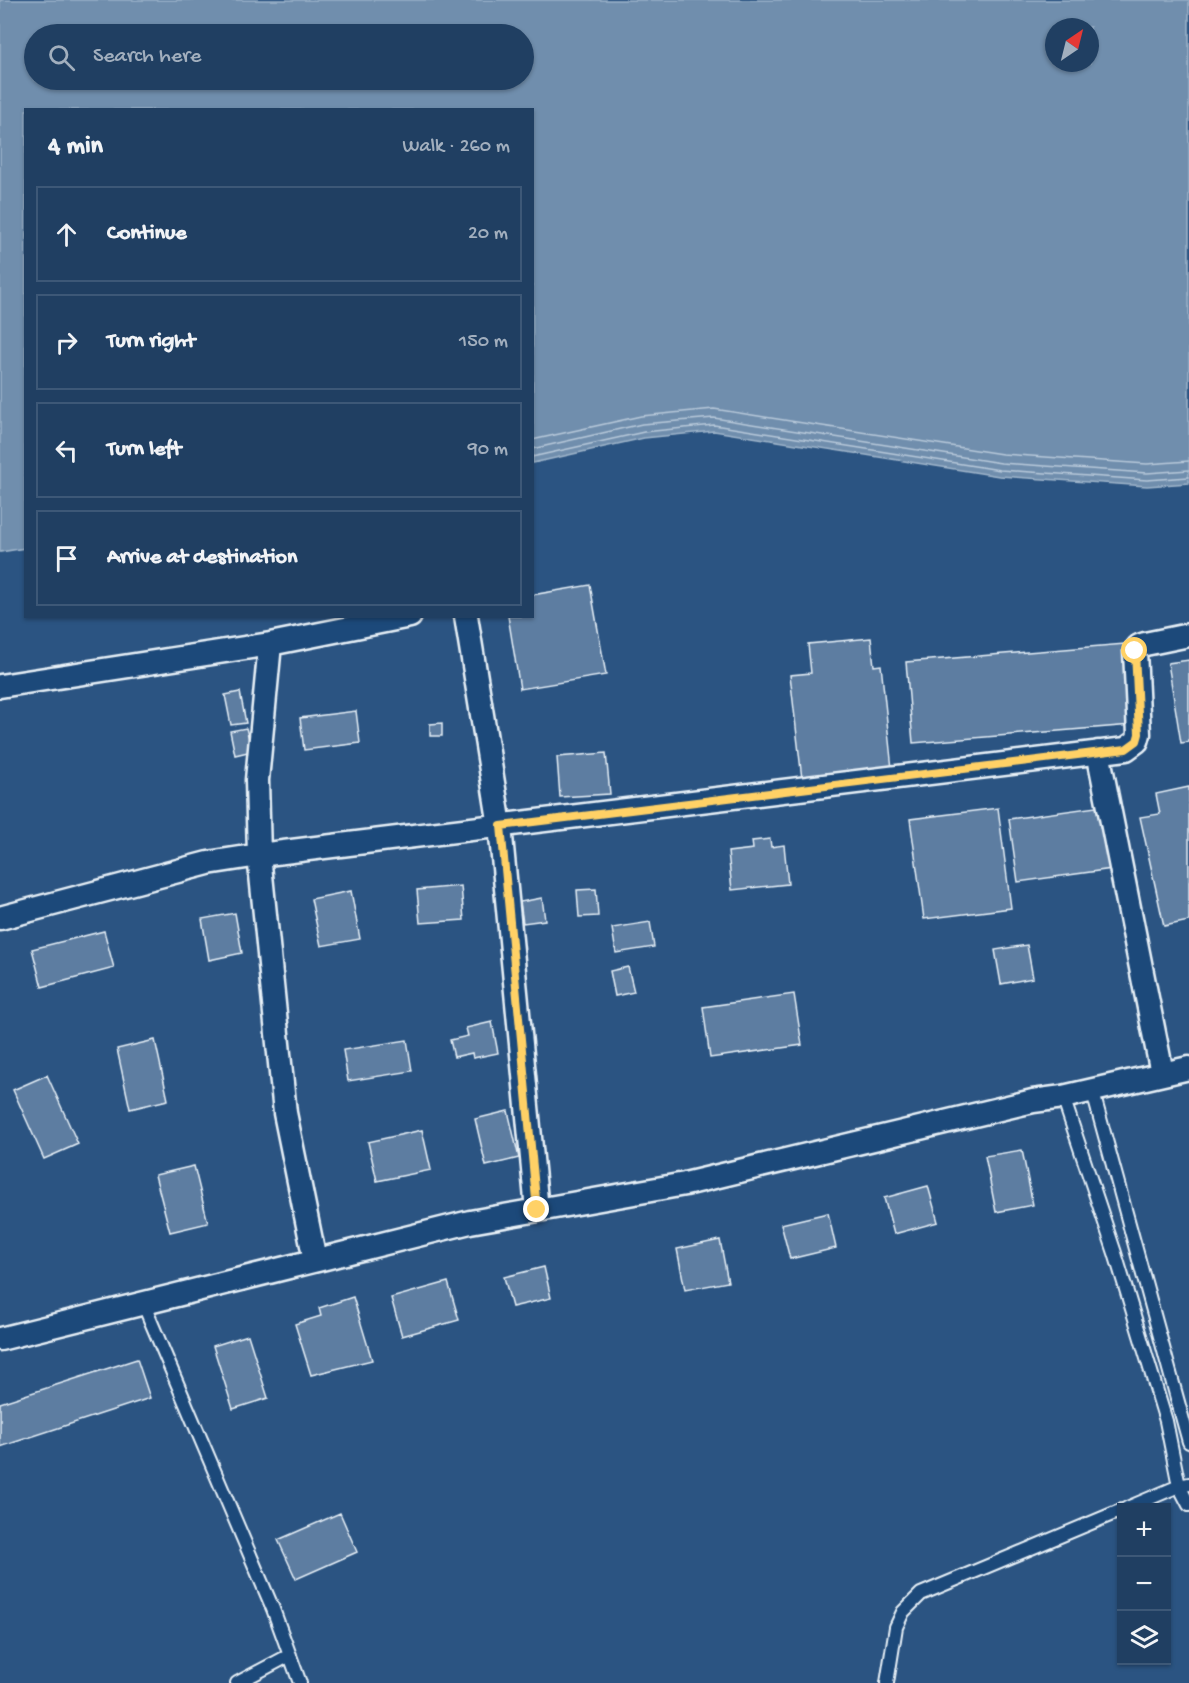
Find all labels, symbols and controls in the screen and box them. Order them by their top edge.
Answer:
north arrow [1045,18,1099,72]
search box [24,24,534,90]
icon: search [45,41,78,74]
text: Search here [93,44,201,70]
text: 4 min [48,132,103,163]
text: Walk · 260 m [403,136,510,159]
icon: ahead [50,218,83,251]
text: Continue [107,221,187,247]
text: 20 m [468,223,508,246]
icon: right [50,326,83,359]
text: Turn right [107,329,195,355]
text: 150 m [459,331,508,354]
icon: left [50,434,83,467]
text: Turn left [107,437,181,463]
text: 90 m [468,439,508,462]
icon: arrive [50,542,83,575]
text: Arrive at destination [107,545,297,571]
route start [1121,637,1147,663]
route end [523,1196,549,1222]
map controls [1117,1503,1171,1665]
button: + [1117,1503,1171,1557]
button: − [1117,1557,1171,1611]
button: layers [1117,1611,1171,1665]

